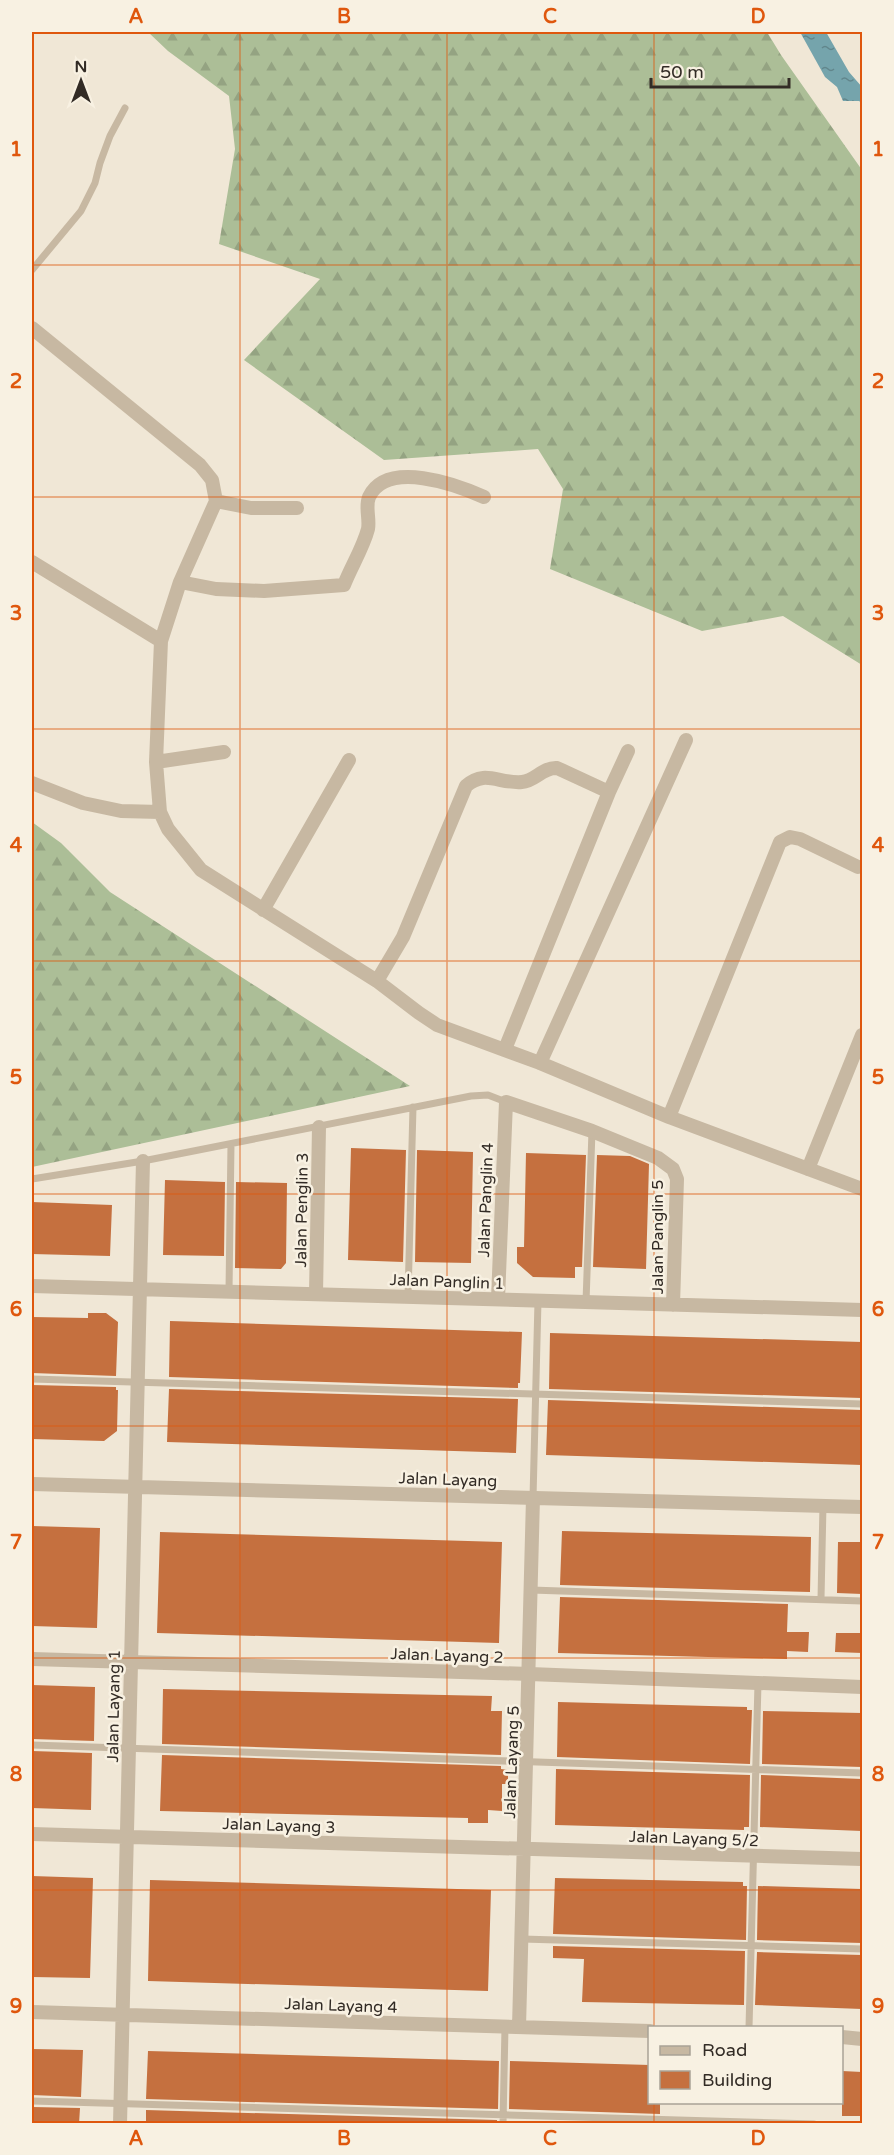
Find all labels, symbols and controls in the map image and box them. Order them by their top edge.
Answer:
text: A [129,5,144,29]
text: B [337,5,351,29]
text: C [543,5,557,29]
text: D [750,5,766,29]
north arrow [51,51,111,111]
scale bar [651,51,789,89]
text: N [75,57,87,77]
text: 50 m [660,61,704,83]
text: 1 [10,138,22,162]
text: 1 [872,138,884,162]
text: 2 [10,370,22,394]
text: 2 [872,370,884,394]
text: 3 [10,602,22,626]
text: 3 [872,602,884,626]
text: 4 [10,834,23,858]
text: 4 [872,834,885,858]
text: 5 [10,1066,22,1090]
text: 5 [872,1066,884,1090]
street label: Jalan Panglin 4 [474,1143,498,1258]
street label: Jalan Penglin 3 [291,1153,313,1268]
street label: Jalan Panglin 5 [648,1180,668,1294]
street label: Jalan Panglin 1 [389,1270,504,1294]
text: 6 [10,1298,22,1322]
text: 6 [872,1298,884,1322]
street label: Jalan Layang [398,1468,498,1492]
text: 7 [10,1531,22,1555]
text: 7 [872,1531,884,1555]
street label: Jalan Layang 2 [390,1644,504,1668]
street label: Jalan Layang 1 [103,1649,125,1763]
street label: Jalan Layang 5 [500,1705,524,1819]
text: 8 [10,1763,22,1787]
text: 8 [872,1763,884,1787]
street label: Jalan Layang 3 [222,1814,336,1838]
street label: Jalan Layang 5/2 [629,1827,759,1851]
street label: Jalan Layang 4 [284,1994,398,2018]
text: 9 [10,1995,22,2019]
text: 9 [872,1995,884,2019]
legend [648,2026,843,2104]
text: Road [702,2039,747,2061]
text: Building [702,2069,772,2091]
text: A [129,2127,144,2151]
text: B [337,2127,351,2151]
text: C [543,2127,557,2151]
text: D [750,2127,766,2151]

